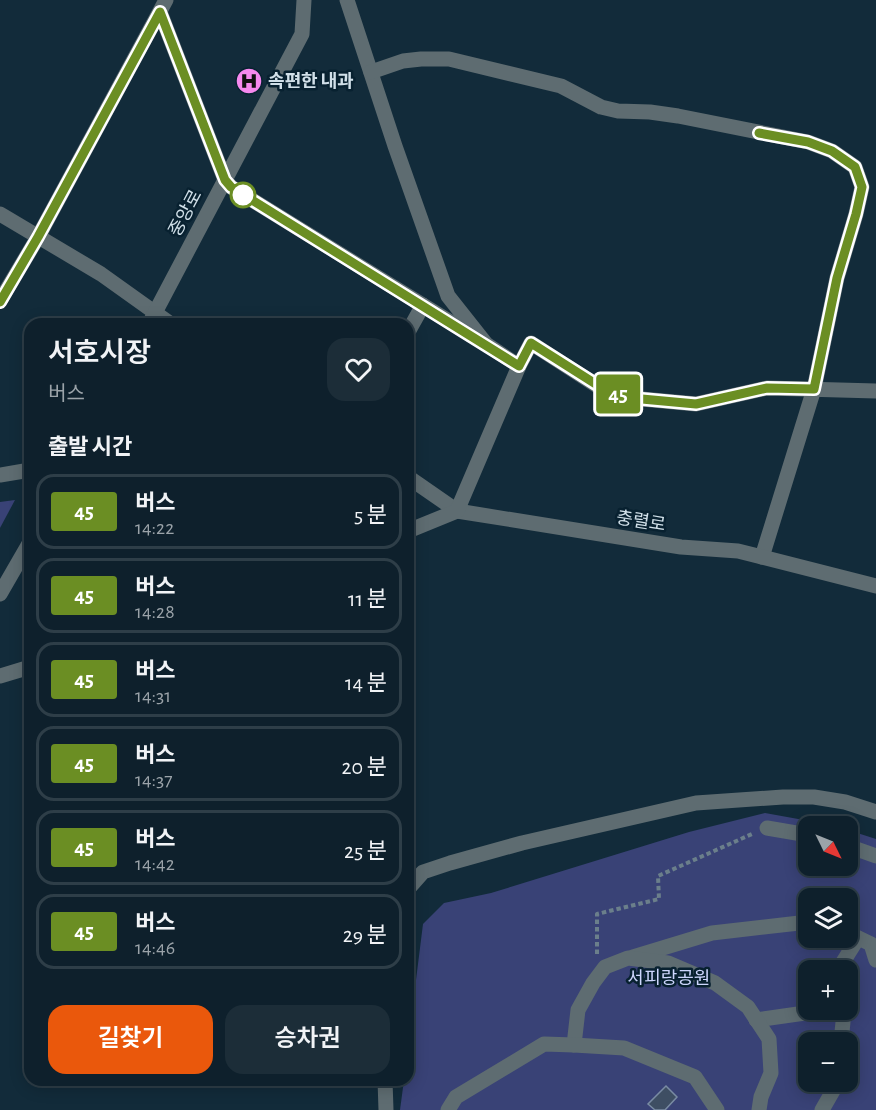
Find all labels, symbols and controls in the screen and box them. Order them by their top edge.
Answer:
hospital icon: 속편한 내과 [234,66,264,96]
place label: 속편한 내과 [268,71,354,91]
unlabelled marker [230,182,256,208]
street label: 중앙로 [165,186,205,240]
button: heart [327,338,390,401]
text: 서호시장 [48,340,151,368]
line badge: 45 [591,374,645,414]
text: 버스 [48,384,85,404]
text: 45 [608,384,628,405]
text: 출발 시간 [48,436,132,458]
text: 버스 [135,492,175,514]
text: 45 [74,501,94,522]
text: 5 분 [354,504,387,526]
street label: 충렬로 [615,508,667,535]
text: 14:22 [135,518,174,538]
text: 버스 [135,576,175,598]
text: 45 [74,585,94,606]
text: 11 분 [348,588,387,610]
text: 14:28 [135,602,175,622]
text: 버스 [135,660,175,682]
text: 45 [74,669,94,690]
text: 14 분 [345,672,387,694]
text: 14:31 [135,686,171,706]
text: 버스 [135,744,175,766]
text: 45 [74,753,94,774]
text: 20 분 [342,756,387,778]
text: 14:37 [135,770,173,790]
north arrow [798,816,858,876]
map controls [798,816,858,1092]
text: 버스 [135,828,175,850]
text: 45 [74,837,94,858]
text: 25 분 [344,840,387,862]
text: 14:42 [135,854,175,874]
button: layers [798,888,858,948]
text: 버스 [135,912,175,934]
text: 45 [74,921,94,942]
text: 29 분 [343,924,387,946]
text: 14:46 [135,938,175,958]
button: + [798,960,858,1020]
park label: 서피랑공원 [628,968,710,988]
button: 길찾기 [48,1005,213,1074]
button: 승차권 [225,1005,390,1074]
button: − [798,1032,858,1092]

